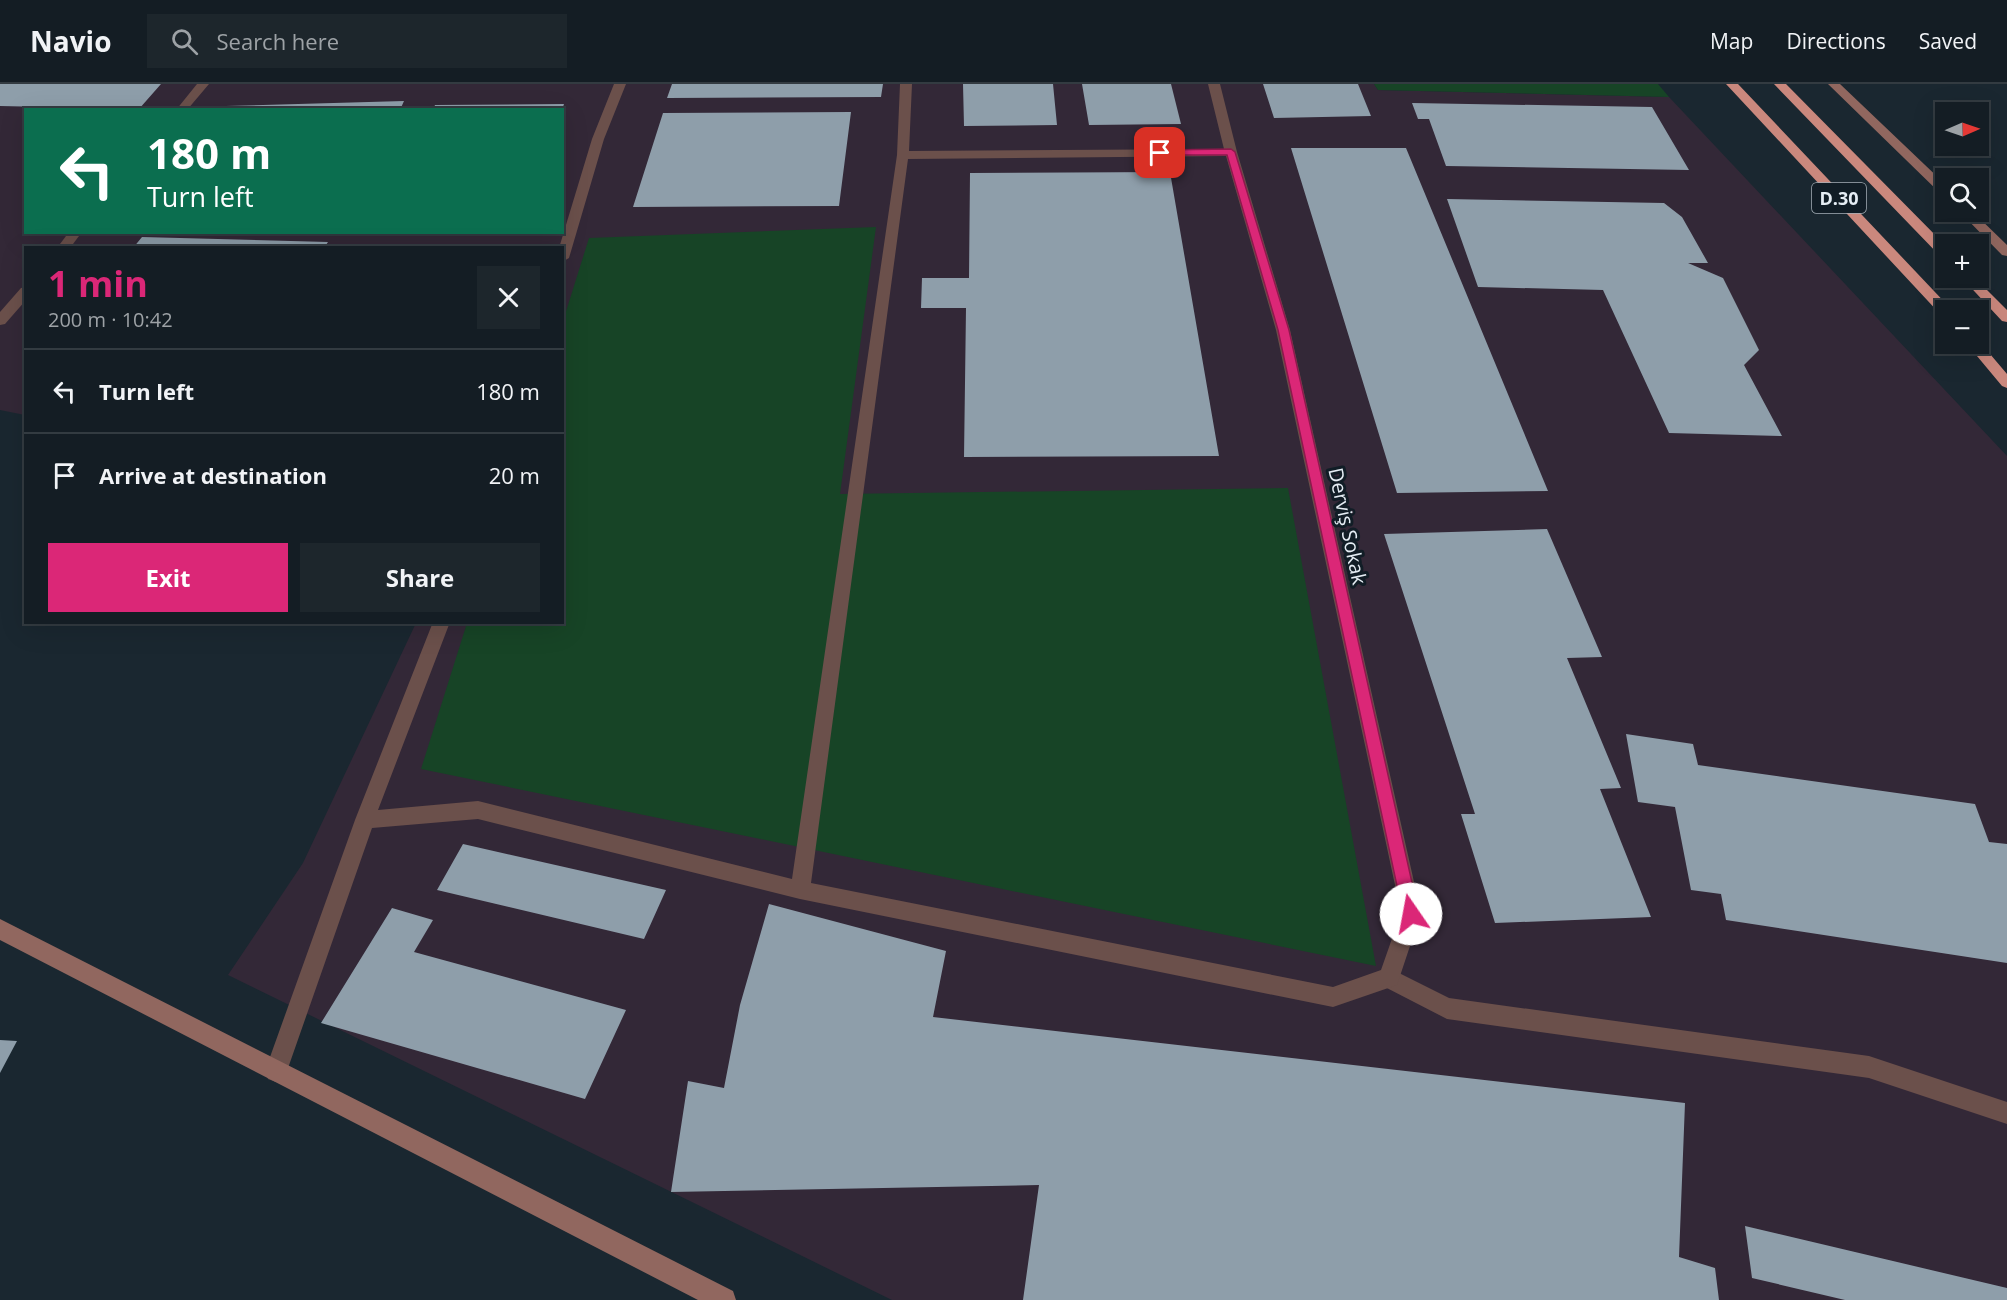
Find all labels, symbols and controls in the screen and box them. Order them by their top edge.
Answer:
search box [147,14,567,68]
text: Navio [30,22,111,60]
icon: search [168,25,201,58]
text: Search here [216,26,339,56]
text: Map [1710,27,1753,55]
text: Directions [1786,27,1886,55]
text: Saved [1919,27,1977,55]
north arrow [1935,102,1989,156]
map controls [1935,102,1989,354]
text: 180 m [147,124,271,181]
pin [1134,127,1185,178]
icon: left [48,132,126,210]
icon: arrive [1143,136,1176,169]
button: search [1935,168,1989,222]
text: Turn left [147,178,254,215]
road number: D.30 [1812,183,1866,213]
button: + [1935,234,1989,288]
text: 1 min [48,259,148,308]
button: close [477,266,540,329]
button: − [1935,300,1989,354]
text: 200 m · 10:42 [48,306,173,333]
icon: left [48,375,81,408]
text: Turn left [99,376,194,406]
text: 180 m [476,376,540,406]
icon: arrive [48,459,81,492]
text: Arrive at destination [99,460,327,490]
text: 20 m [489,460,540,490]
street label: Derviş Sokak [1322,465,1374,587]
button: Exit [48,543,288,612]
button: Share [300,543,540,612]
position arrow [1379,882,1443,946]

